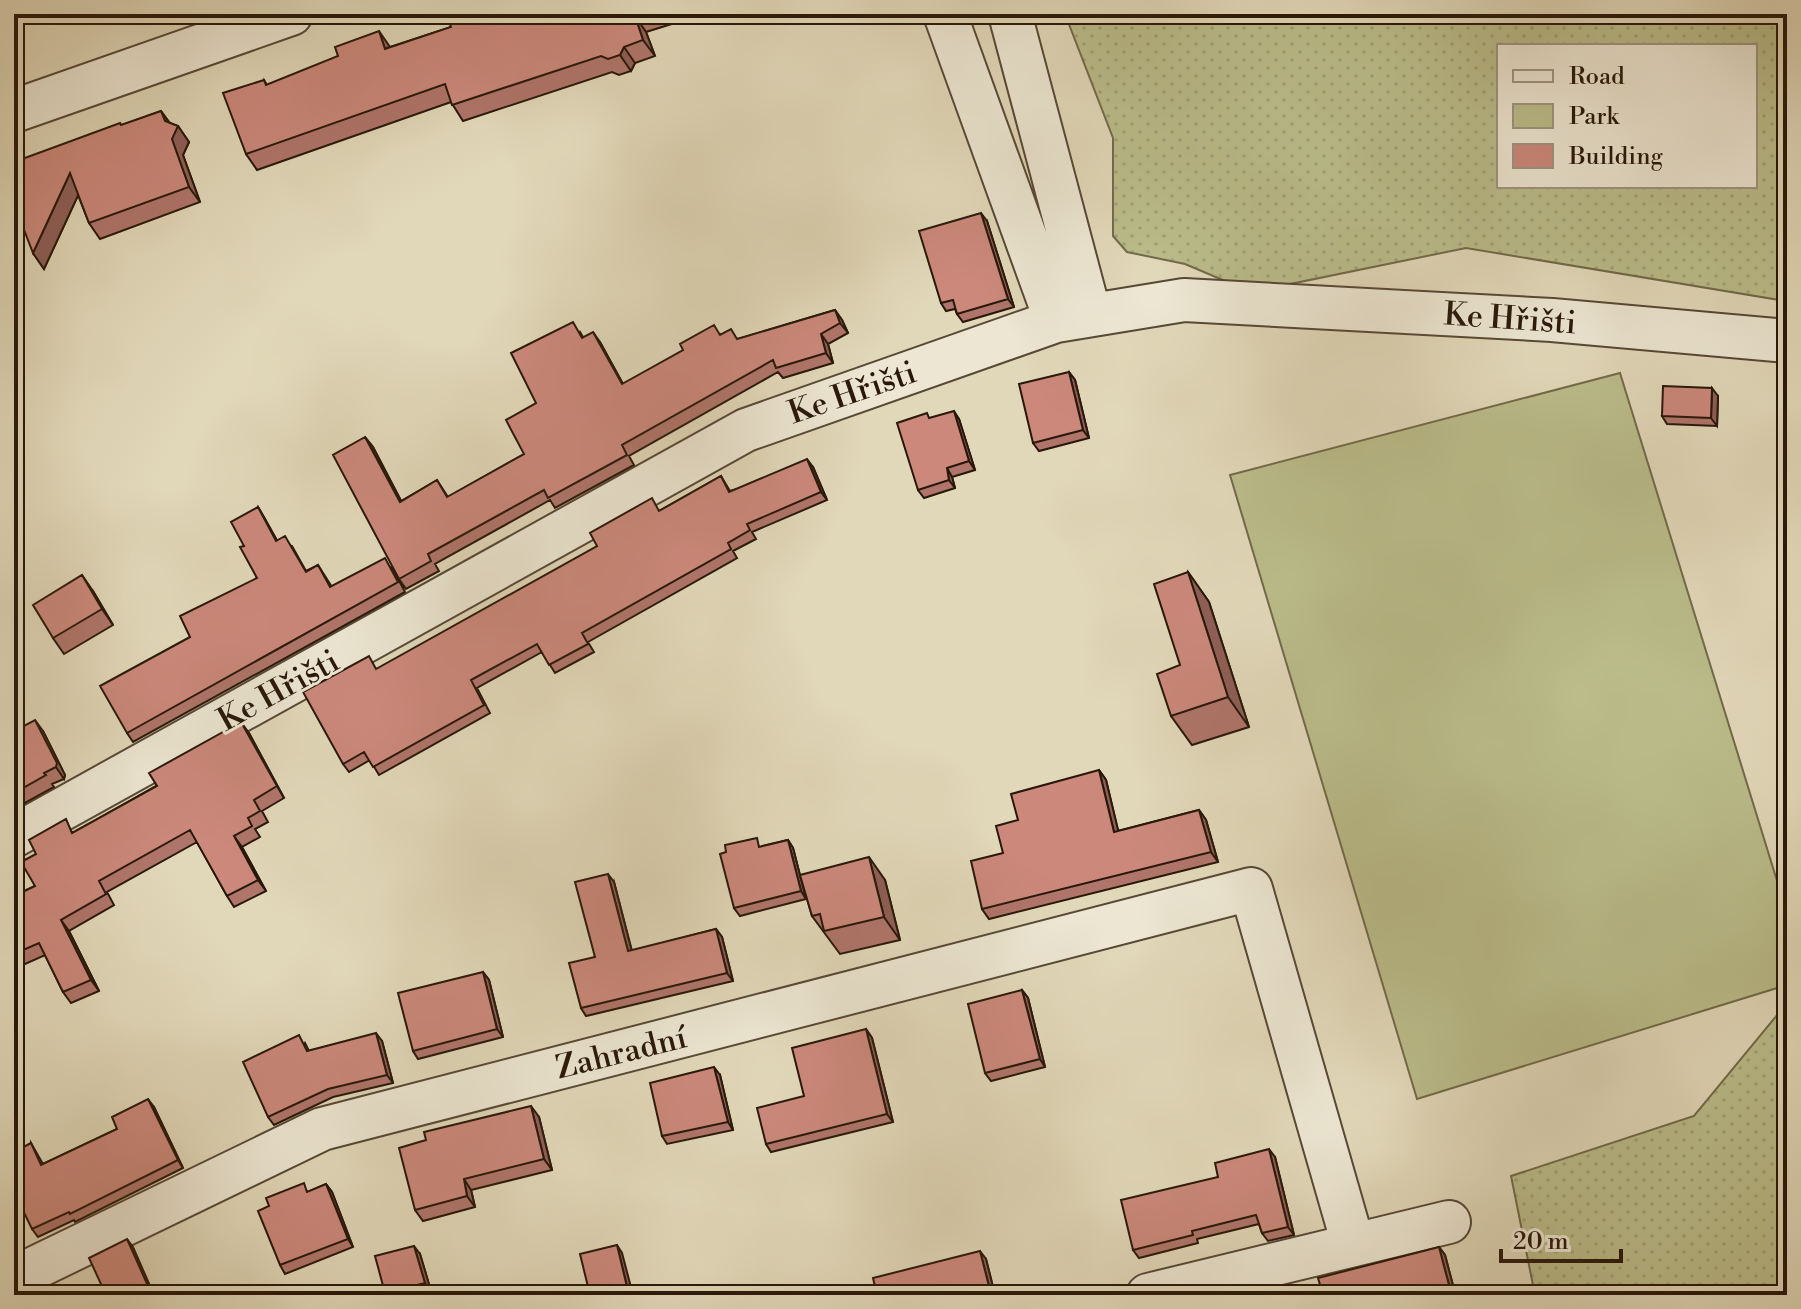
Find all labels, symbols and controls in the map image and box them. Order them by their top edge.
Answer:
legend [1497,44,1757,188]
text: Road [1569,62,1625,92]
text: Park [1569,102,1620,132]
text: Building [1568,142,1663,172]
street label: Ke Hřišti [1442,294,1578,344]
street label: Ke Hřišti [783,352,922,433]
street label: Ke Hřišti [211,641,346,741]
street label: Zahradní [551,1017,692,1089]
scale bar [1501,1213,1621,1263]
text: 20 m [1513,1227,1569,1257]

